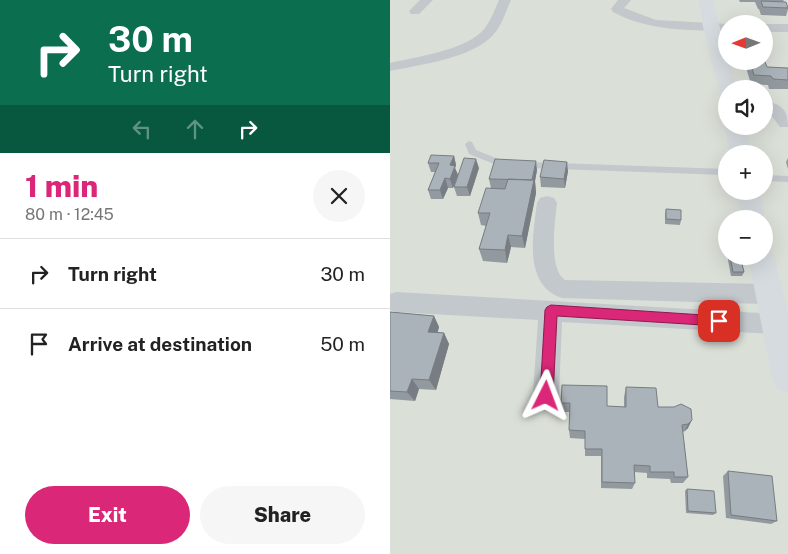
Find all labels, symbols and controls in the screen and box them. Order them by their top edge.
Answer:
north arrow [718,15,772,70]
map controls [718,15,773,265]
text: 30 m [108,19,193,60]
icon: right [25,20,90,85]
text: Turn right [108,61,208,87]
button: sound [718,80,773,135]
icon: left [128,115,156,143]
icon: ahead [181,115,209,143]
icon: right [234,115,262,143]
button: + [718,145,773,200]
text: 1 min [25,168,98,204]
button: close [313,170,365,222]
text: 80 m · 12:45 [25,205,114,224]
button: − [718,210,773,265]
icon: right [25,260,53,288]
text: Turn right [68,263,157,285]
text: 30 m [320,263,365,285]
pin [698,300,740,342]
icon: arrive [705,307,733,335]
icon: arrive [25,330,53,358]
text: Arrive at destination [68,333,252,355]
text: 50 m [320,333,365,355]
position arrow [519,369,571,421]
button: Exit [25,486,190,544]
button: Share [200,486,365,544]

